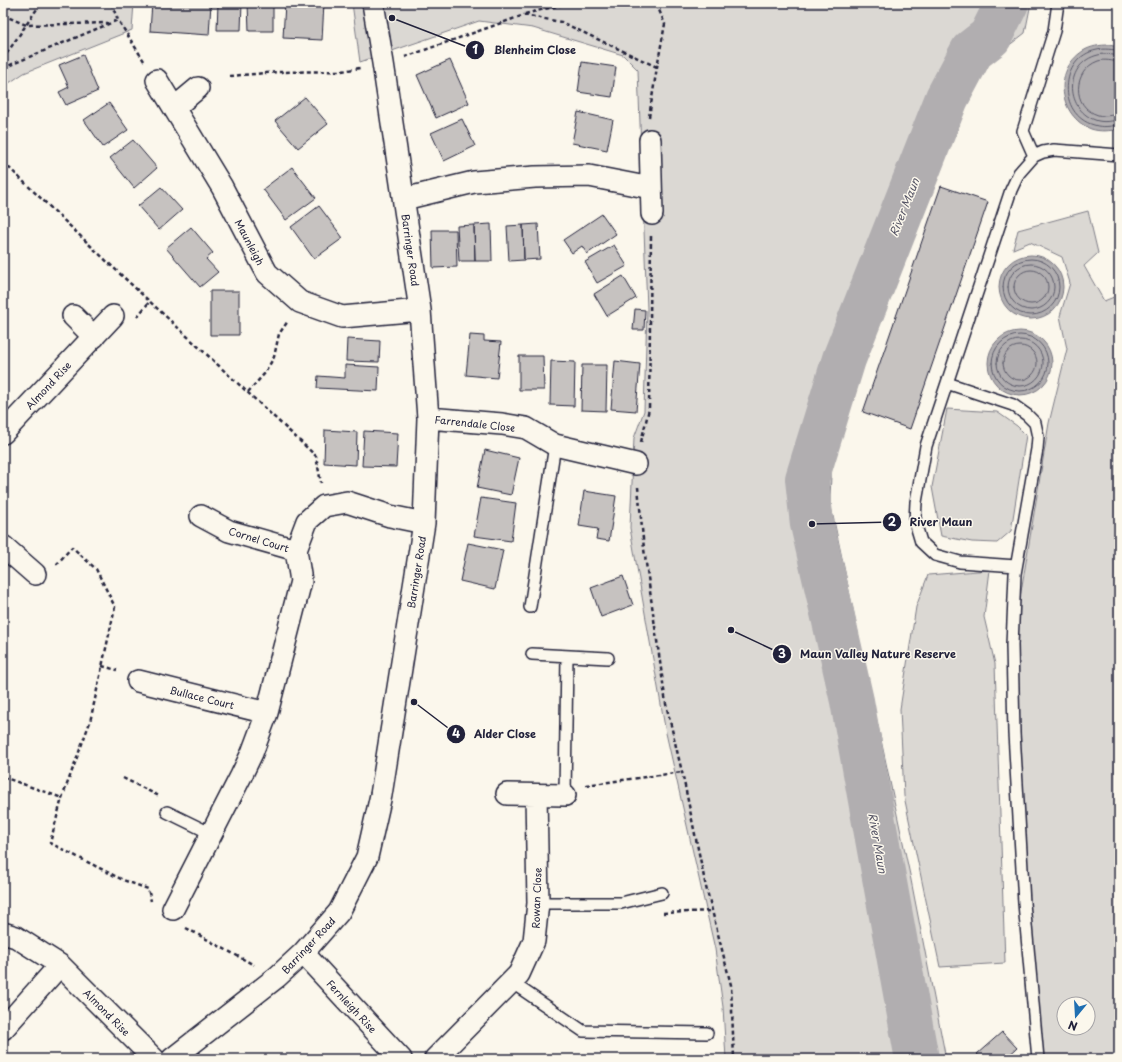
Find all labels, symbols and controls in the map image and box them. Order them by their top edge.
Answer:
callout: Blenheim Close [465,38,584,61]
text: 1 [472,40,478,58]
text: Blenheim Close [494,41,576,58]
water label: River Maun [885,174,924,238]
street label: Barringer Road [398,213,424,287]
street label: Maunleigh [232,216,268,268]
street label: Almond Rise [22,358,74,412]
street label: Farrendale Close [434,411,516,435]
callout: River Maun [882,511,981,534]
text: 2 [888,512,897,530]
text: River Maun [910,513,973,530]
street label: Cornel Court [227,523,291,555]
street label: Barringer Road [403,535,429,609]
callout: Maun Valley Nature Reserve [772,642,964,665]
text: 3 [778,644,786,662]
text: Maun Valley Nature Reserve [800,645,956,662]
street label: Bullace Court [168,682,236,712]
callout: Alder Close [446,722,545,745]
text: 4 [452,724,460,742]
text: Alder Close [473,725,536,742]
water label: River Maun [864,812,892,876]
street label: Rowan Close [527,867,545,929]
street label: Barringer Road [278,913,338,977]
street label: Fernleigh Rise [323,976,381,1036]
street label: Almond Rise [80,985,134,1039]
north arrow [1056,996,1096,1036]
text: N [1066,1016,1080,1035]

